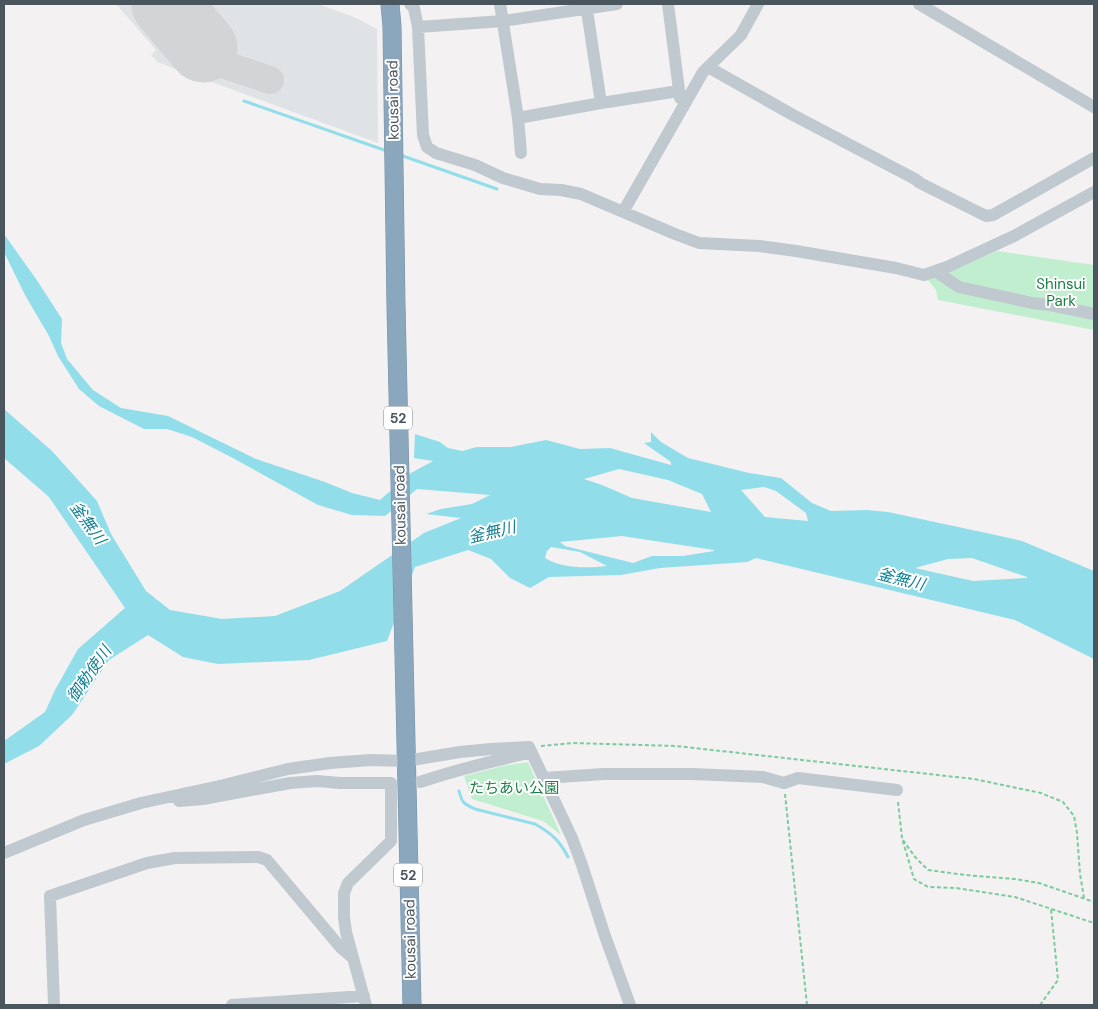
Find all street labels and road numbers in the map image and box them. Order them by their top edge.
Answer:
street label: kousai road [382,60,404,140]
road number: 52 [384,406,412,429]
street label: kousai road [389,465,411,545]
road number: 52 [394,864,422,886]
street label: kousai road [399,899,421,979]

